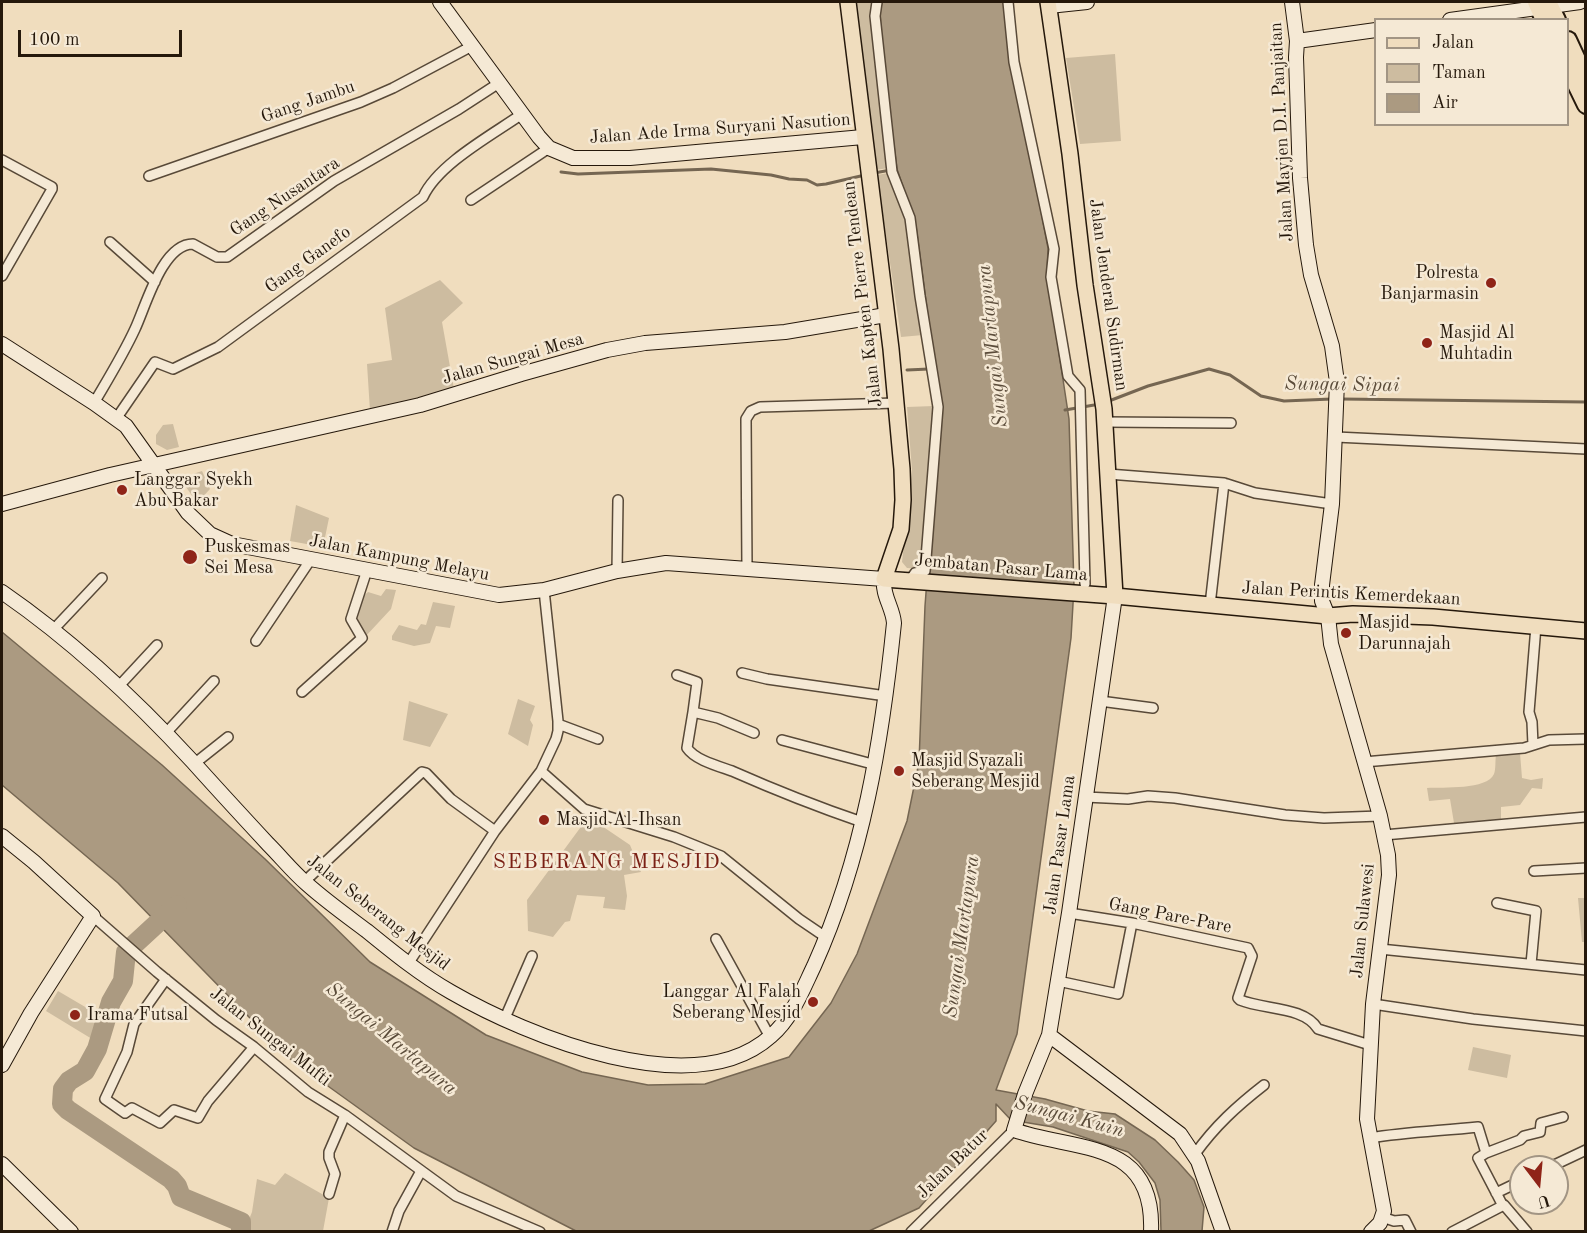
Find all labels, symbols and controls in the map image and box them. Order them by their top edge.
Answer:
scale bar [21,18,184,56]
legend [1374,18,1569,126]
street label: Jalan Mayjen D.I. Panjaitan [1265,22,1299,242]
text: 100 m [29,31,80,49]
text: Jalan [1432,34,1474,52]
text: Taman [1432,64,1486,82]
street label: Gang Jambu [258,76,358,128]
text: Air [1432,94,1458,112]
street label: Jalan Ade Irma Suryani Nasution [589,109,851,149]
street label: Gang Nusantara [226,152,344,242]
street label: Jalan Kapten Pierre Tendean [838,180,888,408]
street label: Jalan Jenderal Sudirman [1084,197,1132,393]
street label: Gang Ganefo [261,222,355,298]
place label: Polresta Banjarmasin [1380,262,1479,304]
water label: Sungai Martapura [973,263,1013,429]
marker: Polresta Banjarmasin [1484,276,1498,290]
place label: Masjid Al Muhtadin [1439,322,1514,364]
street label: Jalan Sungai Mesa [440,328,586,390]
marker: Masjid Al Muhtadin [1420,336,1434,350]
water label: Sungai Sipai [1284,372,1400,398]
place label: Langgar Syekh Abu Bakar [134,469,253,512]
marker: Langgar Syekh Abu Bakar [115,483,129,497]
street label: Jalan Kampung Melayu [307,530,491,586]
place label: Puskesmas Sei Mesa [204,536,290,578]
marker: Puskesmas Sei Mesa [181,548,199,566]
street label: Jembatan Pasar Lama [913,550,1089,586]
street label: Jalan Perintis Kemerdekaan [1241,577,1461,611]
place label: Masjid Darunnajah [1358,612,1451,654]
marker: Masjid Darunnajah [1339,626,1353,640]
place label: Masjid Syazali Seberang Mesjid [911,750,1040,792]
marker: Masjid Syazali Seberang Mesjid [892,764,906,778]
street label: Jalan Pasar Lama [1040,774,1080,916]
place label: Masjid Al-Ihsan [556,809,681,831]
marker: Masjid Al-Ihsan [537,813,551,827]
district label: SEBERANG MESJID [493,849,721,875]
street label: Jalan Seberang Mesjid [302,850,454,976]
water label: Sungai Martapura [939,854,985,1020]
street label: Jalan Sulawesi [1346,863,1380,979]
street label: Gang Pare-Pare [1107,893,1233,939]
water label: Sungai Martapura [321,977,461,1101]
place label: Langgar Al Falah Seberang Mesjid [662,981,801,1024]
street label: Jalan Sungai Mufti [205,983,335,1091]
marker: Langgar Al Falah Seberang Mesjid [806,995,820,1009]
place label: Irama Futsal [87,1004,188,1026]
marker: Irama Futsal [68,1008,82,1022]
water label: Sungai Kuin [1012,1091,1126,1143]
street label: Jalan Batur [913,1124,993,1204]
north arrow [1509,1155,1569,1215]
text: U [1535,1191,1552,1210]

